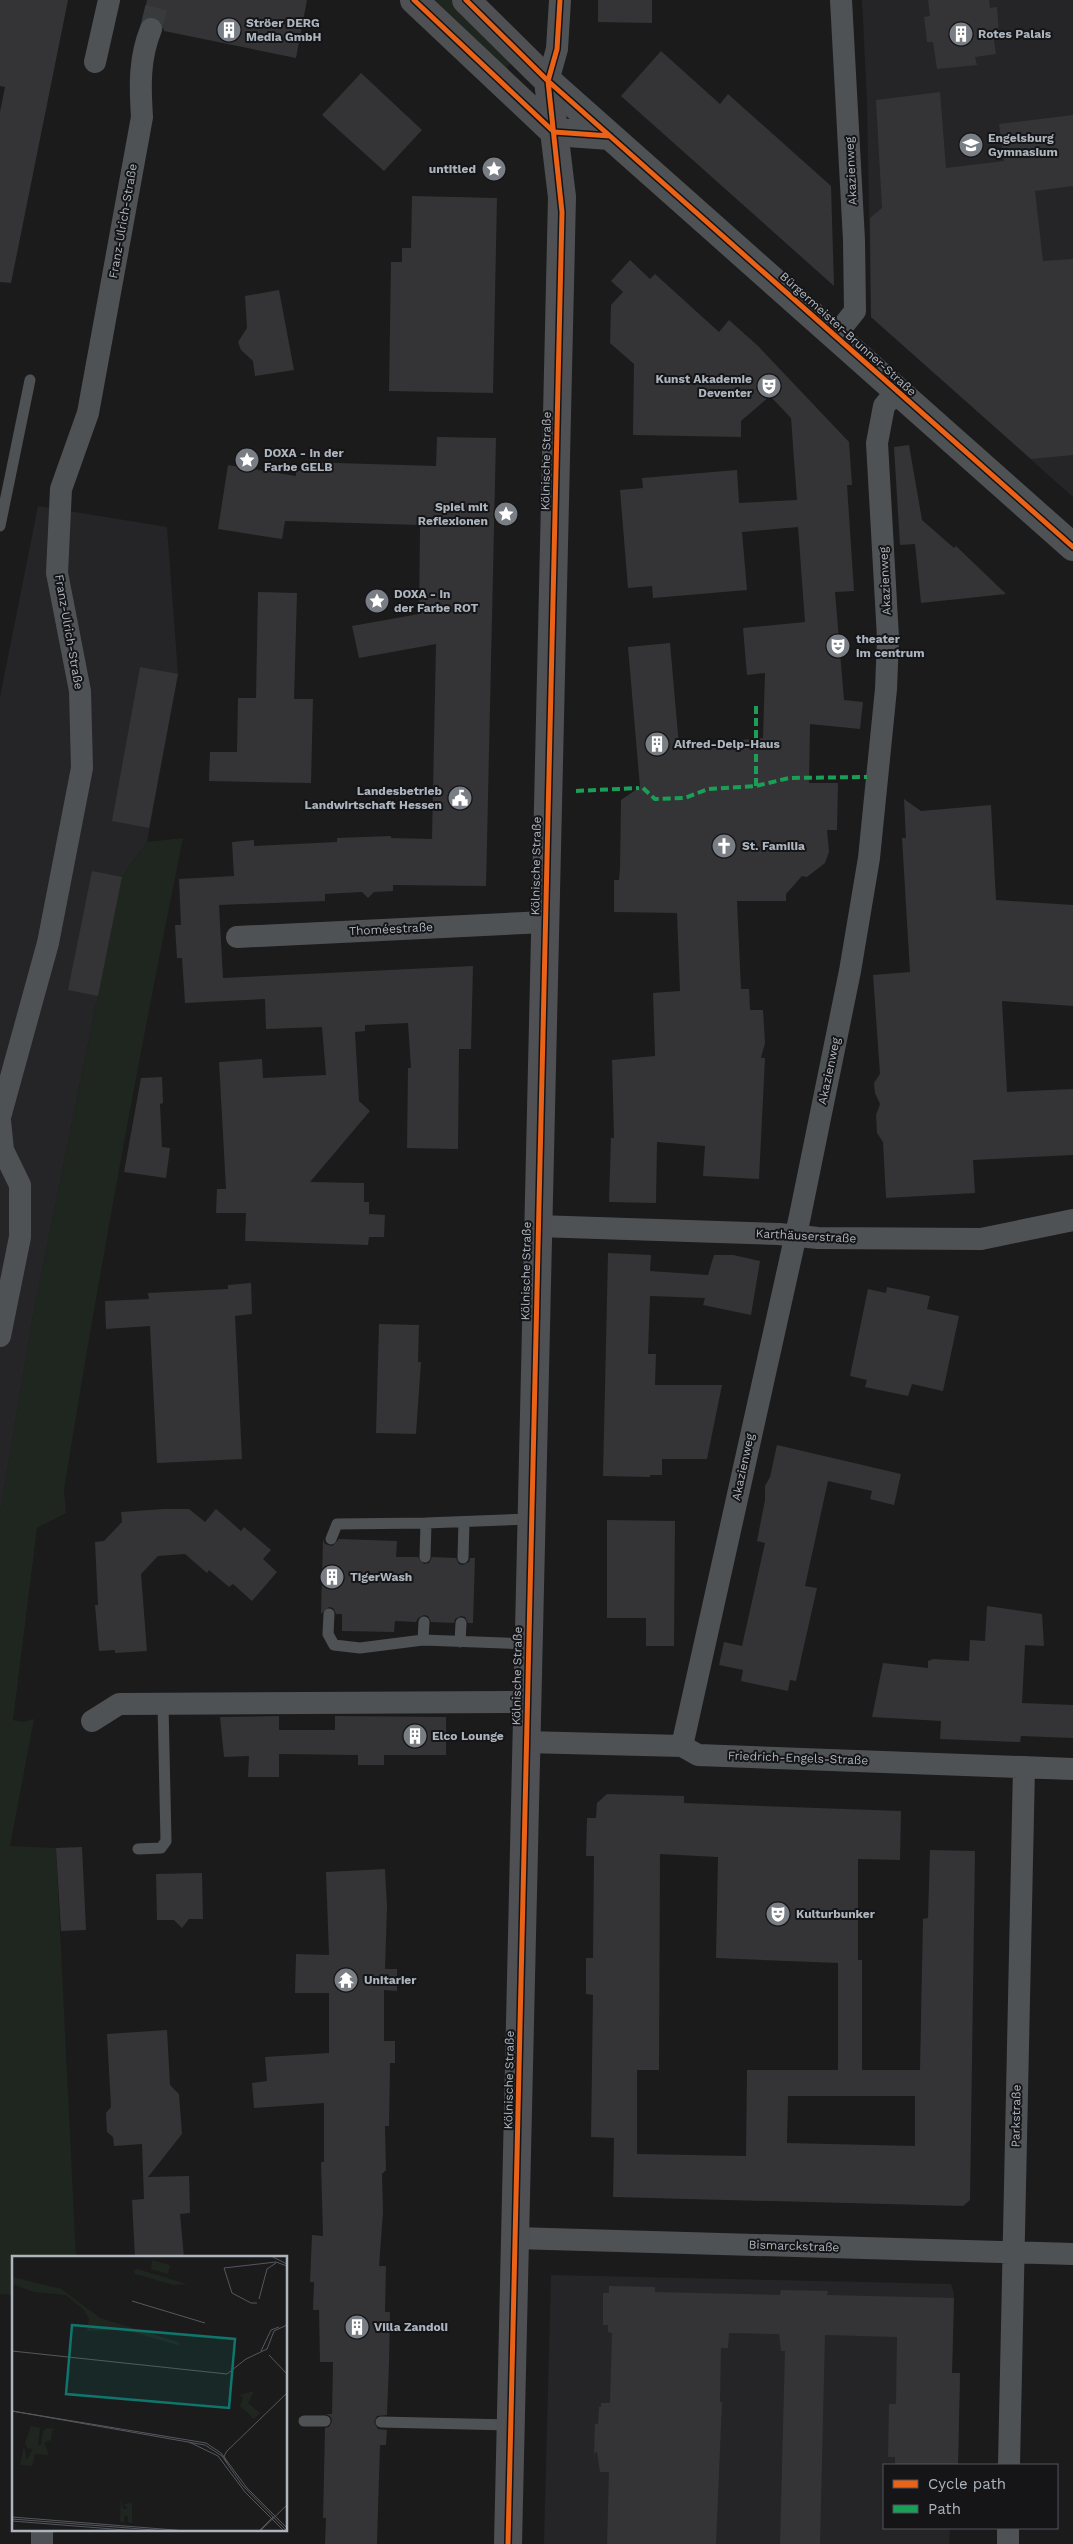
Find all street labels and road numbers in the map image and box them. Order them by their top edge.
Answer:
street label: Akazienweg [842,136,860,206]
street label: Franz-Ulrich-Straße [106,162,140,280]
street label: Bürgermeister-Brunner-Straße [777,269,919,399]
street label: Kölnische Straße [538,411,554,511]
street label: Akazienweg [876,546,894,616]
street label: Franz-Ulrich-Straße [52,573,86,691]
street label: Kölnische Straße [528,816,544,916]
street label: Thoméestraße [349,920,433,938]
street label: Akazienweg [815,1035,843,1106]
street label: Kölnische Straße [518,1221,534,1321]
street label: Karthäuserstraße [755,1226,857,1246]
street label: Akazienweg [729,1431,757,1502]
street label: Kölnische Straße [509,1626,525,1726]
street label: Friedrich-Engels-Straße [728,1749,869,1767]
street label: Kölnische Straße [501,2030,517,2130]
street label: Parkstraße [1008,2084,1024,2148]
street label: Bismarckstraße [748,2237,840,2255]

